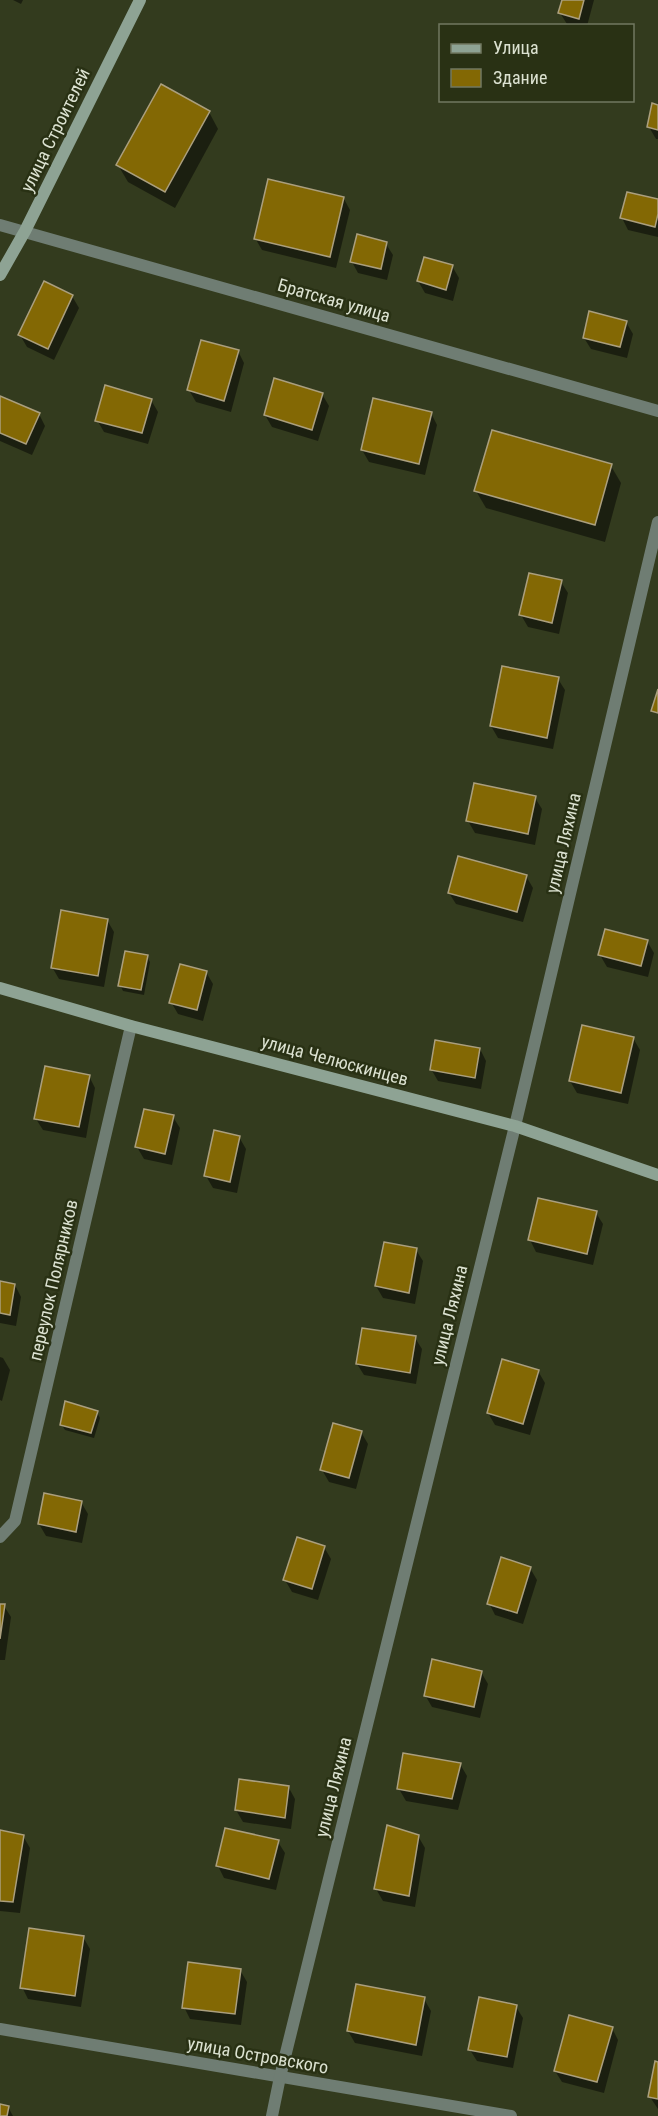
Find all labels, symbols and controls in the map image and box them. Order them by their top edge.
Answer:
legend [439,24,634,102]
text: Улица [493,37,539,58]
street label: улица Строителей [16,65,94,195]
text: Здание [493,67,547,88]
street label: Братская улица [275,274,393,326]
street label: улица Ляхина [541,791,585,895]
street label: улица Челюскинцев [259,1030,411,1090]
street label: переулок Полярников [24,1197,82,1363]
street label: улица Ляхина [426,1263,472,1367]
street label: улица Ляхина [310,1735,356,1839]
street label: улица Островского [186,2032,330,2078]

